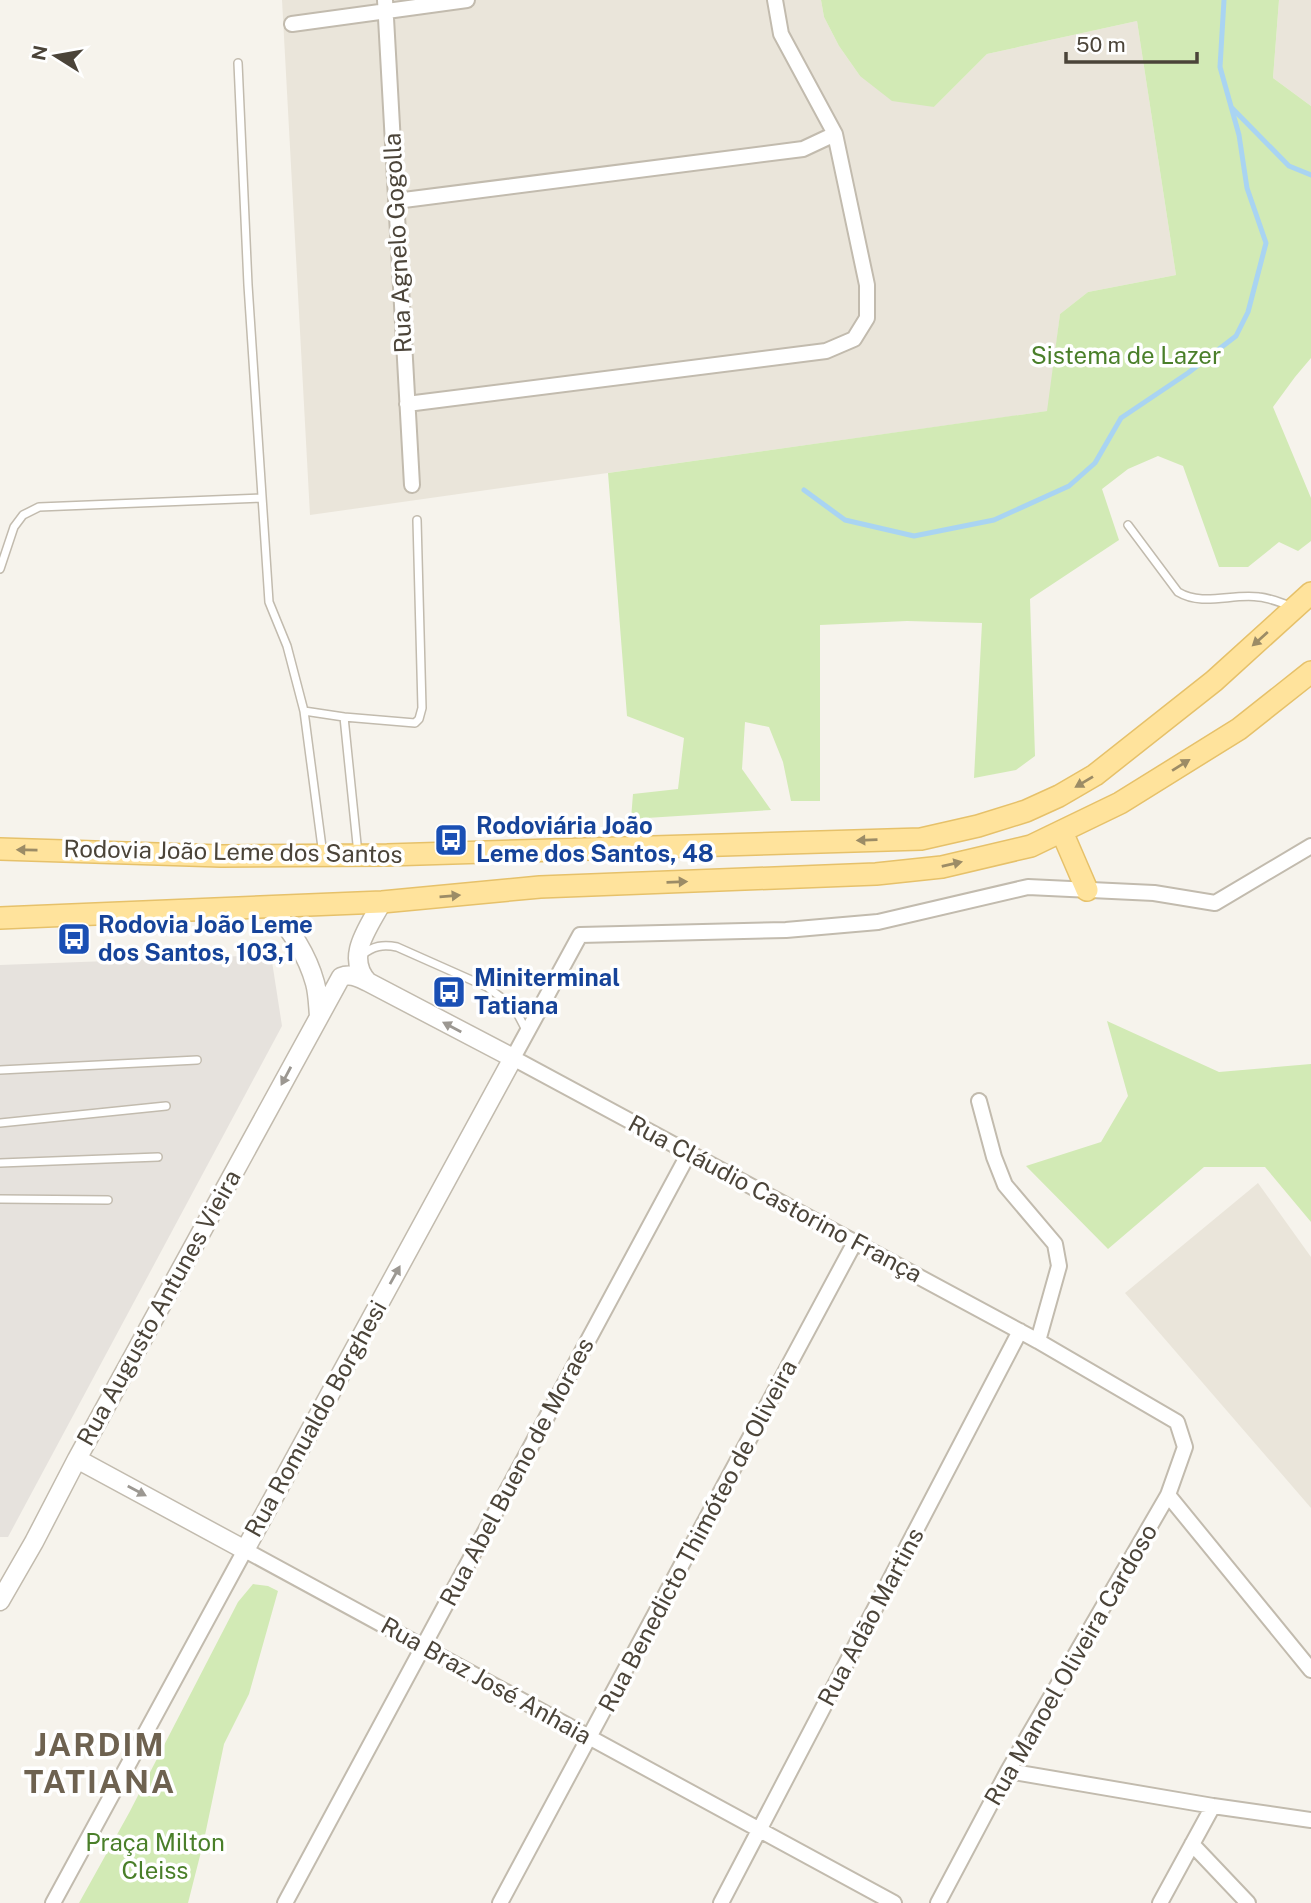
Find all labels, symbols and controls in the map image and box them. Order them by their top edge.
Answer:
north arrow [21,21,91,91]
scale bar [1066,21,1197,65]
text: 50 m [1076,32,1126,57]
text: N [27,43,52,62]
street label: Rua Agnelo Gogolla [377,132,417,354]
park label: Sistema de Lazer [1031,341,1221,369]
one-way arrow [1252,630,1269,646]
one-way arrow [1172,758,1191,771]
one-way arrow [1074,775,1093,788]
place label: Rodoviária João Leme dos Santos, 48 [476,811,714,867]
bus stop icon: Rodoviária João Leme dos Santos, 48 [432,821,470,859]
street label: Rodovia João Leme dos Santos [63,834,403,868]
one-way arrow [856,834,878,846]
one-way arrow [16,844,38,855]
one-way arrow [942,859,964,870]
one-way arrow [666,876,688,888]
one-way arrow [439,890,461,901]
place label: Rodovia João Leme dos Santos, 103,1 [98,910,313,966]
bus stop icon: Rodovia João Leme dos Santos, 103,1 [55,920,93,958]
place label: Miniterminal Tatiana [474,963,620,1019]
bus stop icon: Miniterminal Tatiana [430,973,468,1011]
one-way arrow [442,1021,462,1033]
one-way arrow [280,1066,292,1086]
street label: Rua Cláudio Castorino França [624,1109,927,1288]
street label: Rua Augusto Antunes Vieira [71,1165,246,1450]
one-way arrow [389,1265,401,1284]
street label: Rua Romualdo Borghesi [238,1295,392,1542]
street label: Rua Abel Bueno de Moraes [433,1333,599,1610]
street label: Rua Benedicto Thimóteo de Oliveira [592,1355,802,1716]
one-way arrow [128,1485,148,1497]
street label: Rua Manoel Oliveira Cardoso [978,1519,1162,1810]
street label: Rua Adão Martins [811,1523,929,1710]
street label: Rua Braz José Anhaia [376,1611,597,1750]
district label: JARDIM TATIANA [24,1726,176,1800]
park label: Praça Milton Cleiss [85,1828,225,1884]

